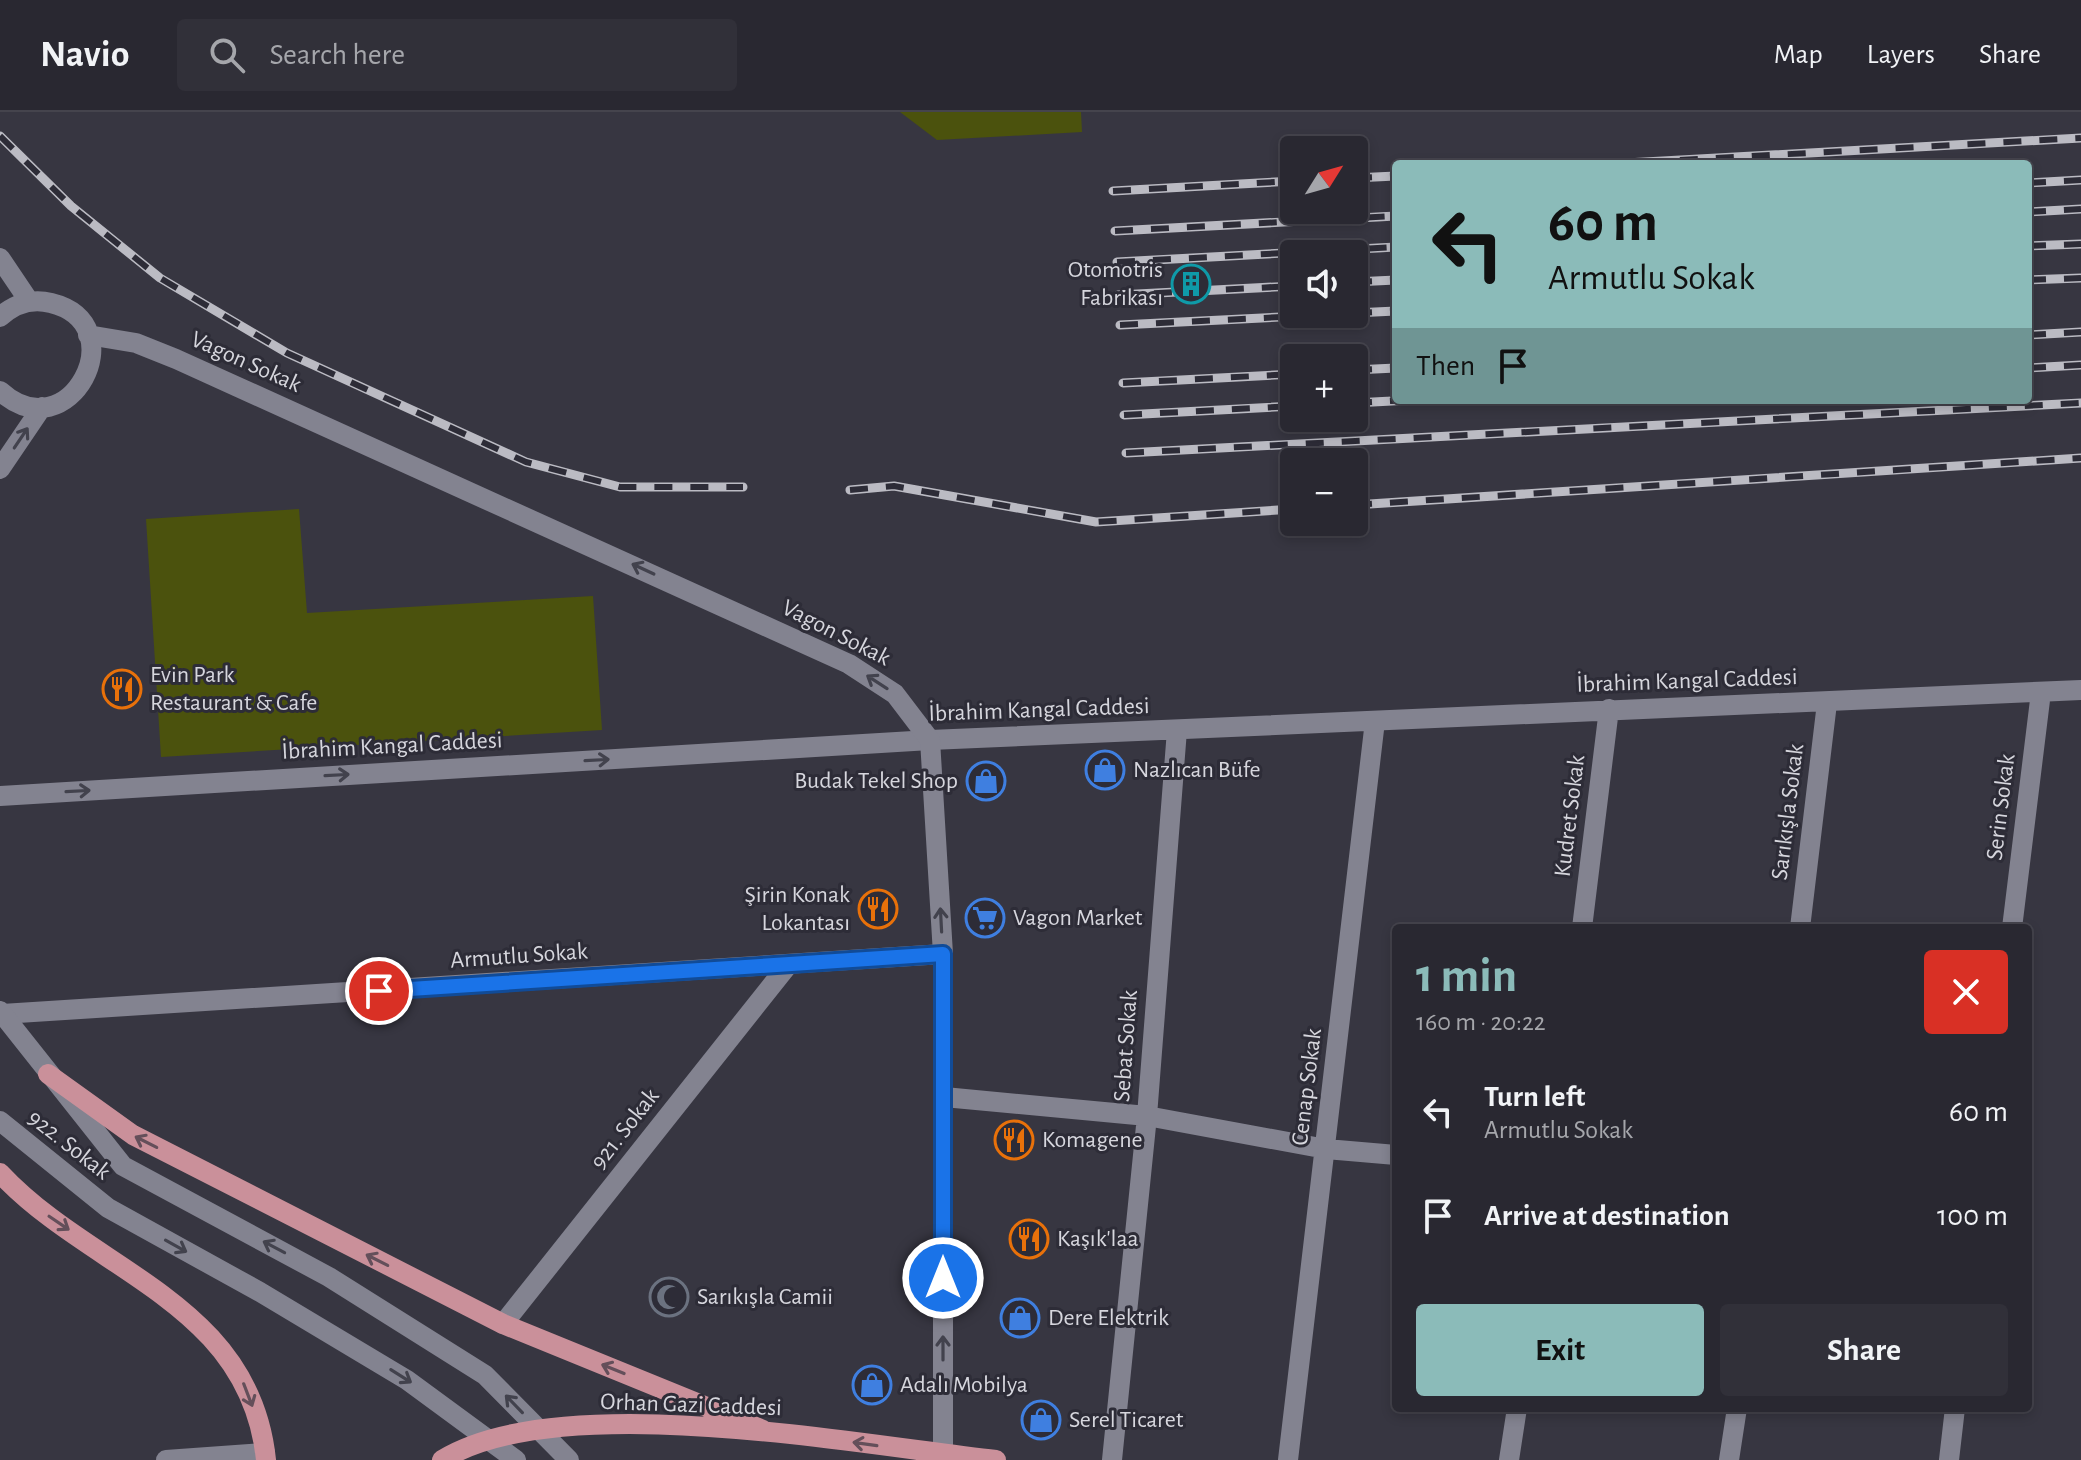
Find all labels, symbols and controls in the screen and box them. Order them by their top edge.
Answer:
search box [177,19,737,91]
icon: search [205,33,249,77]
text: Navio [40,36,129,74]
text: Search here [269,40,405,70]
text: Map [1774,41,1823,69]
text: Layers [1867,41,1935,69]
text: Share [1979,41,2041,69]
north arrow [1280,136,1368,224]
map controls [1280,136,1368,536]
icon: left [1416,192,1520,296]
text: 60 m [1548,195,1658,251]
button: sound [1280,240,1368,328]
place label: Otomotris Fabrikası [1068,258,1163,310]
text: Armutlu Sokak [1548,260,1755,296]
building icon: Otomotris Fabrikası [1170,263,1212,305]
street label: Vagon Sokak [187,327,305,397]
button: + [1280,344,1368,432]
icon: arrive [1491,344,1535,388]
text: Then [1416,351,1475,381]
one-way arrow [13,428,29,450]
button: − [1280,448,1368,536]
one-way arrow [632,561,656,576]
street label: Vagon Sokak [778,596,894,671]
place label: Evin Park Restaurant & Cafe [150,663,317,715]
street label: İbrahim Kangal Caddesi [1576,664,1798,697]
restaurant icon: Evin Park Restaurant & Cafe [101,668,143,710]
one-way arrow [866,674,889,690]
street label: İbrahim Kangal Caddesi [928,693,1150,726]
street label: İbrahim Kangal Caddesi [281,727,503,764]
street label: Sarıkışla Sokak [1768,743,1808,881]
shop icon: Nazlıcan Büfe [1084,749,1126,791]
one-way arrow [583,752,610,767]
street label: Serin Sokak [1983,752,2019,862]
street label: Kudret Sokak [1551,753,1589,878]
place label: Nazlıcan Büfe [1133,758,1261,782]
shop icon: Budak Tekel Shop [965,760,1007,802]
one-way arrow [323,768,350,783]
place label: Budak Tekel Shop [794,769,958,793]
one-way arrow [64,783,91,798]
place label: Şirin Konak Lokantası [744,883,850,935]
restaurant icon: Şirin Konak Lokantası [857,888,899,930]
supermarket icon: Vagon Market [964,897,1006,939]
place label: Vagon Market [1013,906,1143,930]
one-way arrow [933,907,948,934]
street label: Armutlu Sokak [449,939,589,973]
button: close [1924,950,2008,1034]
text: 1 min [1416,953,1517,1001]
pin [345,957,413,1025]
icon: arrive [357,969,401,1013]
street label: Sebat Sokak [1110,989,1142,1103]
text: 160 m · 20:22 [1416,1009,1546,1035]
street label: Cenap Sokak [1288,1027,1326,1147]
text: Turn left [1484,1082,1585,1112]
street label: 921. Sokak [586,1084,664,1174]
icon: left [1416,1090,1460,1134]
text: 60 m [1949,1097,2008,1127]
street label: 922. Sokak [23,1105,115,1185]
text: Armutlu Sokak [1484,1117,1633,1143]
restaurant icon: Komagene [993,1119,1035,1161]
place label: Komagene [1042,1128,1143,1152]
one-way arrow [134,1133,158,1149]
icon: arrive [1416,1194,1460,1238]
text: Arrive at destination [1484,1201,1730,1231]
text: 100 m [1937,1201,2008,1231]
one-way arrow [48,1215,70,1231]
restaurant icon: Kaşık'laa [1008,1218,1050,1260]
place label: Kaşık'laa [1057,1227,1139,1251]
position arrow [901,1236,985,1320]
one-way arrow [164,1238,187,1254]
one-way arrow [263,1239,286,1255]
one-way arrow [366,1252,390,1267]
mosque icon: Sarıkışla Camii [648,1276,690,1318]
place label: Sarıkışla Camii [697,1285,833,1309]
shop icon: Dere Elektrik [999,1297,1041,1339]
button: Exit [1416,1304,1704,1396]
button: Share [1720,1304,2008,1396]
place label: Dere Elektrik [1048,1306,1169,1330]
one-way arrow [935,1335,951,1362]
one-way arrow [601,1361,626,1375]
shop icon: Adalı Mobilya [851,1364,893,1406]
one-way arrow [389,1369,412,1385]
place label: Adalı Mobilya [900,1373,1028,1397]
one-way arrow [241,1382,256,1407]
street label: Orhan Gazi Caddesi [600,1390,782,1420]
one-way arrow [505,1395,524,1414]
shop icon: Serel Ticaret [1020,1399,1062,1441]
place label: Serel Ticaret [1069,1408,1184,1432]
one-way arrow [853,1436,878,1451]

